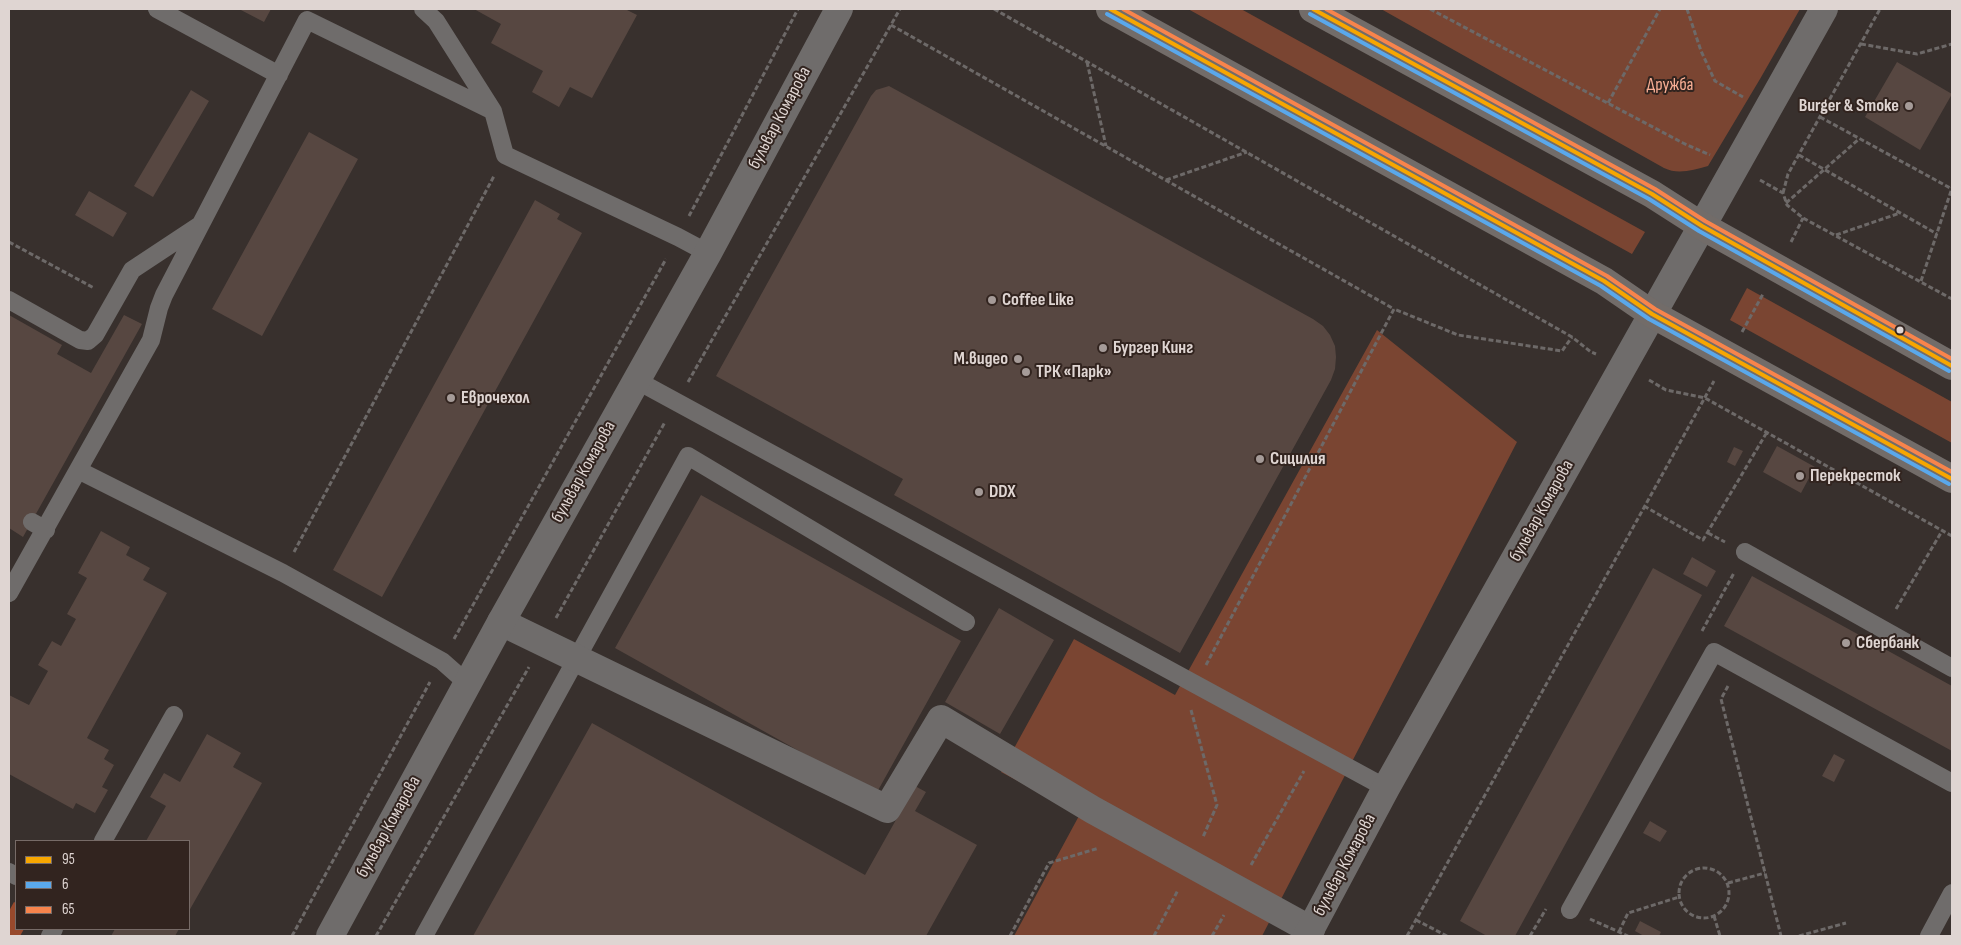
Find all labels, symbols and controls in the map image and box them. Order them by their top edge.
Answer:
street label: бульвар Комарова [744,63,816,173]
park label: Дружба [1647,74,1693,96]
place label: Burger & Smoke [1799,95,1899,117]
marker: Burger & Smoke [1903,100,1915,112]
place label: Coffee Like [1002,289,1074,311]
marker: Coffee Like [986,294,998,306]
unlabelled marker [1895,325,1905,335]
place label: Бургер Кинг [1113,337,1193,359]
marker: Бургер Кинг [1097,342,1109,354]
place label: М.видео [954,348,1008,370]
marker: М.видео [1012,353,1024,365]
place label: ТРК «Парк» [1036,361,1112,383]
marker: ТРК «Парк» [1020,366,1032,378]
place label: Еврочехол [461,387,530,409]
marker: Еврочехол [445,392,457,404]
street label: бульвар Комарова [547,417,621,527]
place label: Сицилия [1270,448,1326,470]
marker: Сицилия [1254,453,1266,465]
street label: бульвар Комарова [1505,456,1579,566]
place label: Перекресток [1810,465,1901,487]
marker: Перекресток [1794,470,1806,482]
place label: DDX [989,481,1016,503]
marker: DDX [973,486,985,498]
place label: Сбербанк [1856,632,1919,654]
marker: Сбербанк [1840,637,1852,649]
street label: бульвар Комарова [352,772,426,882]
street label: бульвар Комарова [1309,810,1381,920]
legend [15,840,190,930]
text: 95 [62,850,75,869]
text: 6 [62,875,69,894]
text: 65 [62,900,75,919]

